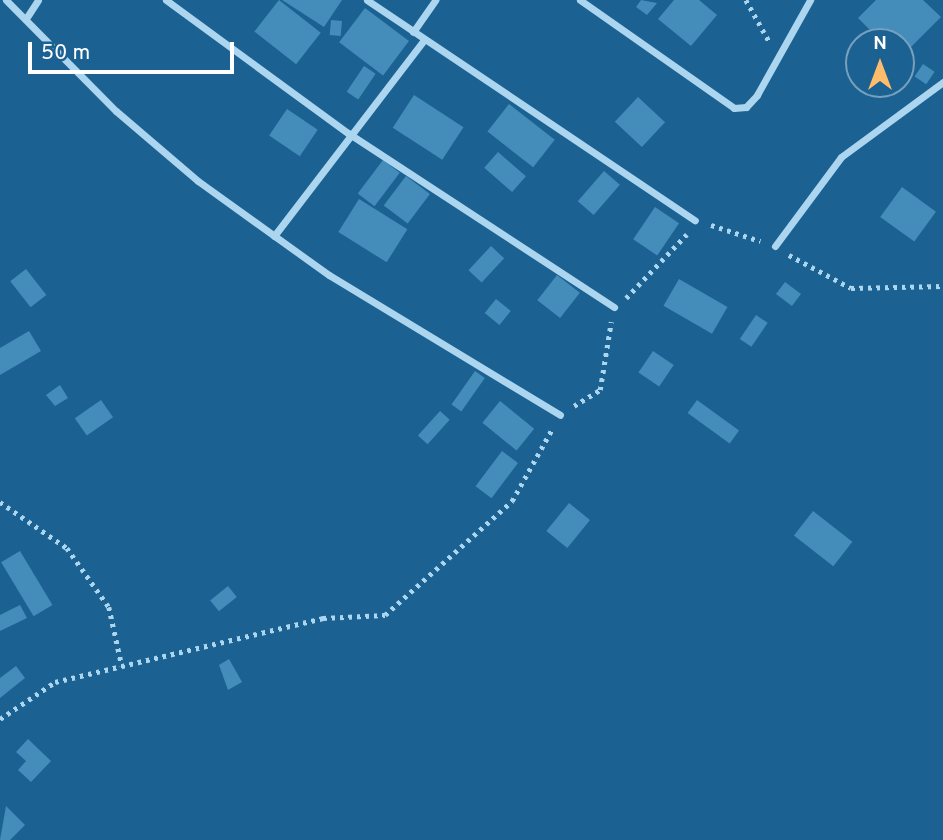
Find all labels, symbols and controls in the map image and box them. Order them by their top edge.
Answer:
scale bar [32,28,238,72]
north arrow [845,28,915,98]
text: N [873,32,887,56]
text: 50 m [41,40,90,67]

